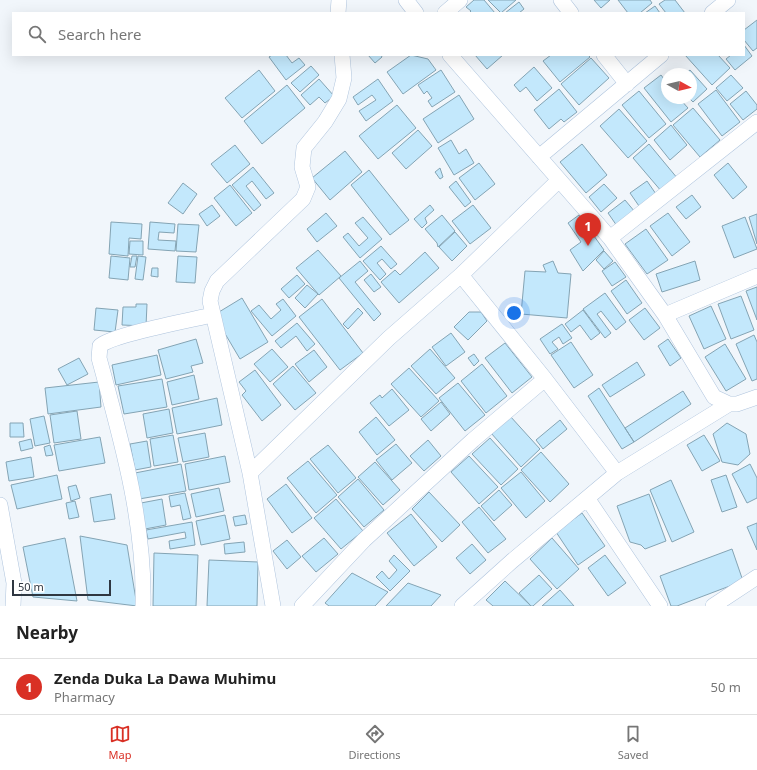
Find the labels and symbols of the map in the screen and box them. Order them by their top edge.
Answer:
north arrow [661,68,697,104]
pin: 1 [575,213,601,246]
your location [504,303,524,323]
scale bar [12,578,111,597]

